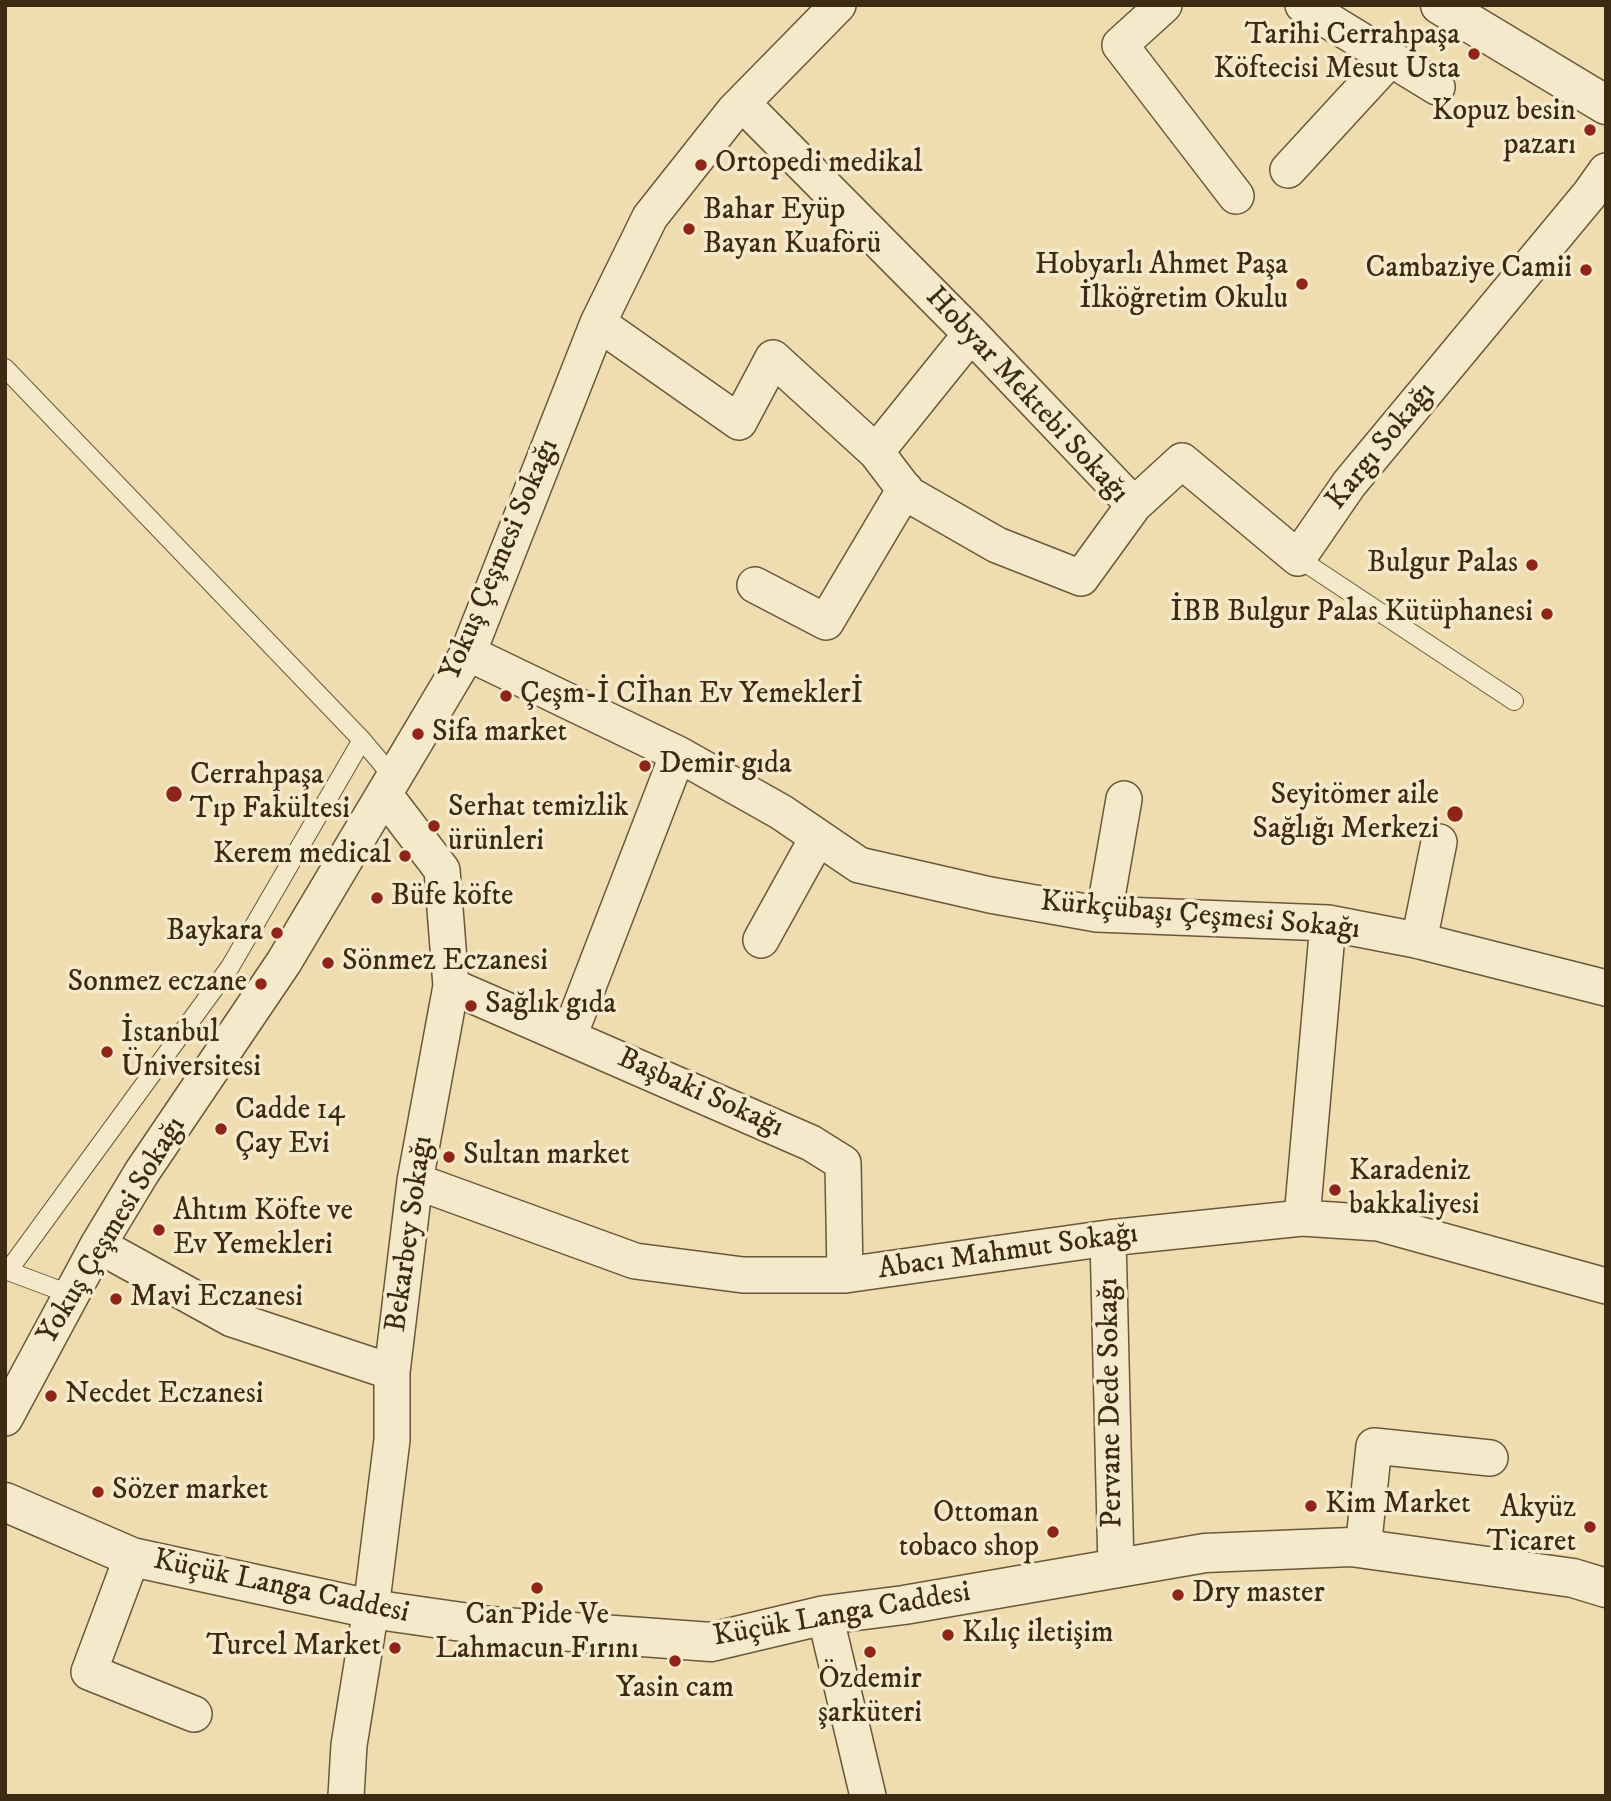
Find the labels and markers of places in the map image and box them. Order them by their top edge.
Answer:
place label: Tarihi Cerrahpaşa Köftecisi Mesut Usta [1213,19,1460,90]
marker: Tarihi Cerrahpaşa Köftecisi Mesut Usta [1466,46,1482,62]
place label: Kopuz besin pazarı [1432,95,1576,166]
marker: Kopuz besin pazarı [1582,122,1598,138]
place label: Ortopedi medikal [715,147,922,183]
marker: Ortopedi medikal [693,157,709,173]
place label: Bahar Eyüp Bayan Kuaförü [703,194,881,264]
marker: Bahar Eyüp Bayan Kuaförü [681,221,697,237]
place label: Hobyarlı Ahmet Paşa İlköğretim Okulu [1035,249,1288,320]
place label: Cambaziye Camii [1366,252,1572,288]
marker: Cambaziye Camii [1578,262,1594,278]
marker: Hobyarlı Ahmet Paşa İlköğretim Okulu [1294,276,1310,292]
place label: Bulgur Palas [1367,547,1518,583]
marker: Bulgur Palas [1524,557,1540,573]
place label: İBB Bulgur Palas Kütüphanesi [1170,596,1533,632]
marker: İBB Bulgur Palas Kütüphanesi [1539,606,1555,622]
place label: Çeşm-İ Cİhan Ev Yemeklerİ [520,678,863,714]
marker: Çeşm-İ Cİhan Ev Yemeklerİ [498,688,514,704]
place label: Sifa market [432,716,567,752]
marker: Sifa market [410,726,426,742]
place label: Demir gıda [659,748,792,784]
marker: Demir gıda [637,758,653,774]
place label: Cerrahpaşa Tıp Fakültesi [190,759,350,830]
place label: Seyitömer aile Sağlığı Merkezi [1252,779,1439,850]
marker: Cerrahpaşa Tıp Fakültesi [164,784,184,804]
place label: Serhat temizlik ürünleri [448,791,629,862]
marker: Seyitömer aile Sağlığı Merkezi [1445,804,1465,824]
marker: Serhat temizlik ürünleri [426,818,442,834]
place label: Kerem medical [213,838,391,874]
marker: Kerem medical [397,848,413,864]
place label: Büfe köfte [391,880,513,916]
marker: Büfe köfte [369,890,385,906]
place label: Baykara [166,915,263,951]
marker: Baykara [269,925,285,941]
place label: Sönmez Eczanesi [342,945,548,981]
marker: Sönmez Eczanesi [320,955,336,971]
place label: Sonmez eczane [68,966,247,1002]
marker: Sonmez eczane [253,976,269,992]
place label: Sağlık gıda [485,988,616,1024]
marker: Sağlık gıda [463,998,479,1014]
place label: İstanbul Üniversitesi [121,1017,261,1088]
marker: İstanbul Üniversitesi [99,1044,115,1060]
place label: Cadde 14 Çay Evi [235,1094,345,1164]
marker: Cadde 14 Çay Evi [213,1121,229,1137]
place label: Sultan market [463,1139,630,1175]
marker: Sultan market [441,1149,457,1165]
place label: Karadeniz bakkaliyesi [1349,1155,1479,1226]
marker: Karadeniz bakkaliyesi [1327,1182,1343,1198]
place label: Ahtım Köfte ve Ev Yemekleri [173,1195,353,1266]
marker: Ahtım Köfte ve Ev Yemekleri [151,1222,167,1238]
place label: Mavi Eczanesi [130,1281,303,1317]
marker: Mavi Eczanesi [108,1291,124,1307]
place label: Necdet Eczanesi [65,1378,263,1414]
marker: Necdet Eczanesi [43,1388,59,1404]
place label: Sözer market [112,1474,268,1510]
marker: Sözer market [90,1484,106,1500]
place label: Kim Market [1325,1488,1471,1524]
place label: Akyüz Ticaret [1487,1492,1576,1562]
place label: Ottoman tobaco shop [899,1497,1039,1568]
marker: Kim Market [1303,1498,1319,1514]
marker: Akyüz Ticaret [1582,1519,1598,1535]
marker: Ottoman tobaco shop [1045,1524,1061,1540]
place label: Dry master [1192,1577,1325,1613]
marker: Can Pide Ve Lahmacun Fırını [529,1580,545,1596]
marker: Dry master [1170,1587,1186,1603]
place label: Can Pide Ve Lahmacun Fırını [435,1599,639,1670]
place label: Kılıç iletişim [962,1617,1114,1653]
marker: Kılıç iletişim [940,1627,956,1643]
place label: Turcel Market [206,1630,381,1666]
marker: Turcel Market [387,1640,403,1656]
marker: Özdemir şarküteri [862,1644,878,1660]
marker: Yasin cam [667,1653,683,1669]
place label: Özdemir şarküteri [818,1663,922,1734]
place label: Yasin cam [616,1672,734,1708]

